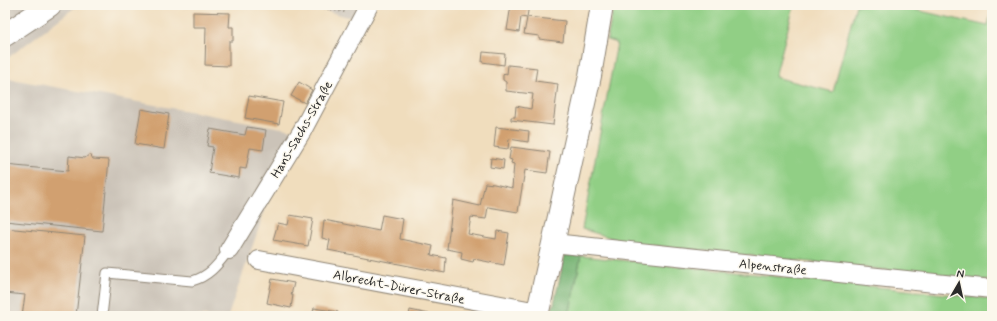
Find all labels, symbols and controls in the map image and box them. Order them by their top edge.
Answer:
street label: Hans-Sachs-Straße [267,78,337,182]
street label: Alpenstraße [738,255,808,280]
north arrow [939,263,979,303]
street label: Albrecht-Dürer-Straße [331,266,466,309]
text: N [956,267,965,282]

